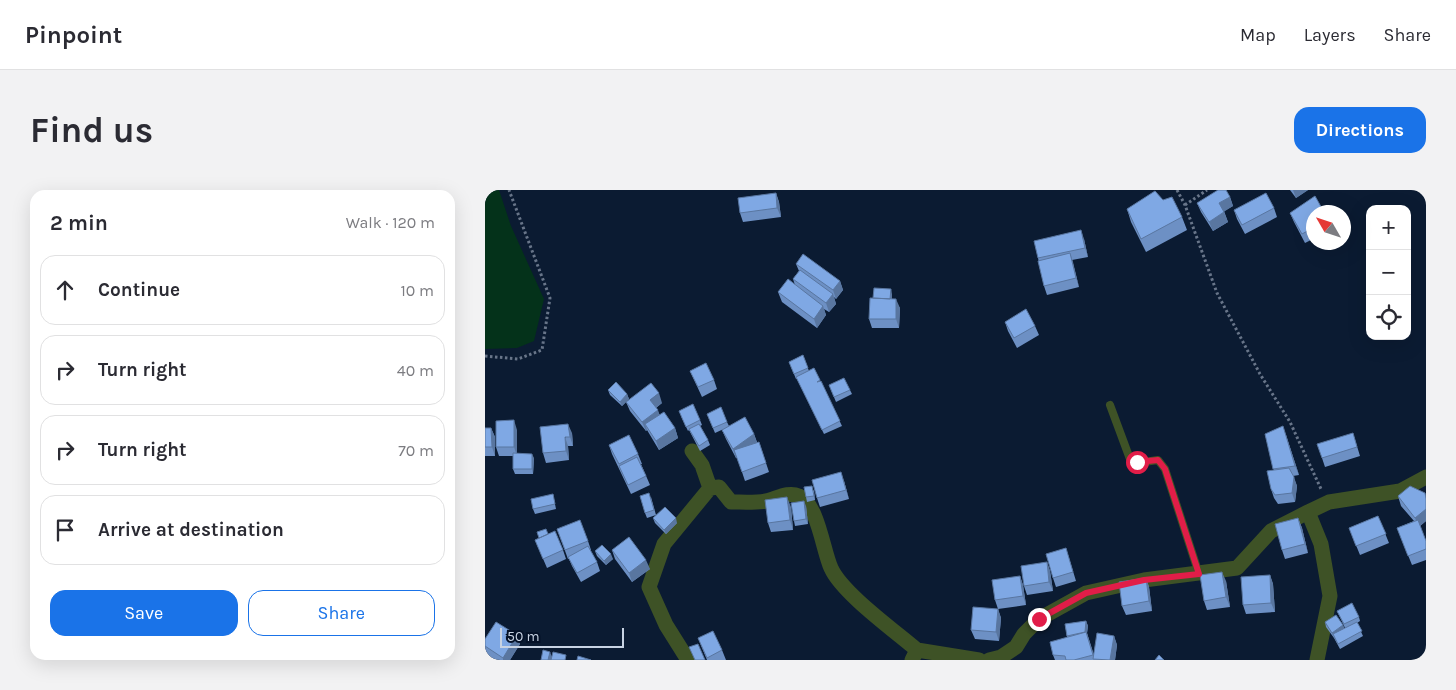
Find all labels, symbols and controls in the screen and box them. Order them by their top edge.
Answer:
text: Pinpoint [25,21,122,49]
text: Map [1240,24,1276,46]
text: Layers [1304,24,1356,46]
text: Share [1384,24,1431,46]
button: Directions [1294,107,1426,153]
text: Find us [30,110,153,151]
north arrow [1306,205,1351,250]
map controls [1366,205,1411,340]
button: + [1366,205,1411,250]
text: 2 min [50,211,108,235]
text: Walk · 120 m [346,213,435,232]
button: − [1366,250,1411,295]
icon: ahead [51,276,79,304]
text: Continue [98,279,180,301]
text: 10 m [400,281,434,300]
button: locate [1366,295,1411,340]
icon: right [51,356,79,384]
text: Turn right [98,359,187,381]
text: 40 m [397,361,434,380]
icon: right [51,436,79,464]
text: Turn right [98,439,187,461]
text: 70 m [398,441,434,460]
route start [1126,451,1149,474]
icon: arrive [51,516,79,544]
text: Arrive at destination [98,519,284,541]
button: Save [50,590,238,636]
button: Share [248,590,435,636]
route end [1028,608,1051,631]
scale bar [500,625,624,648]
text: 50 m [507,628,540,645]

